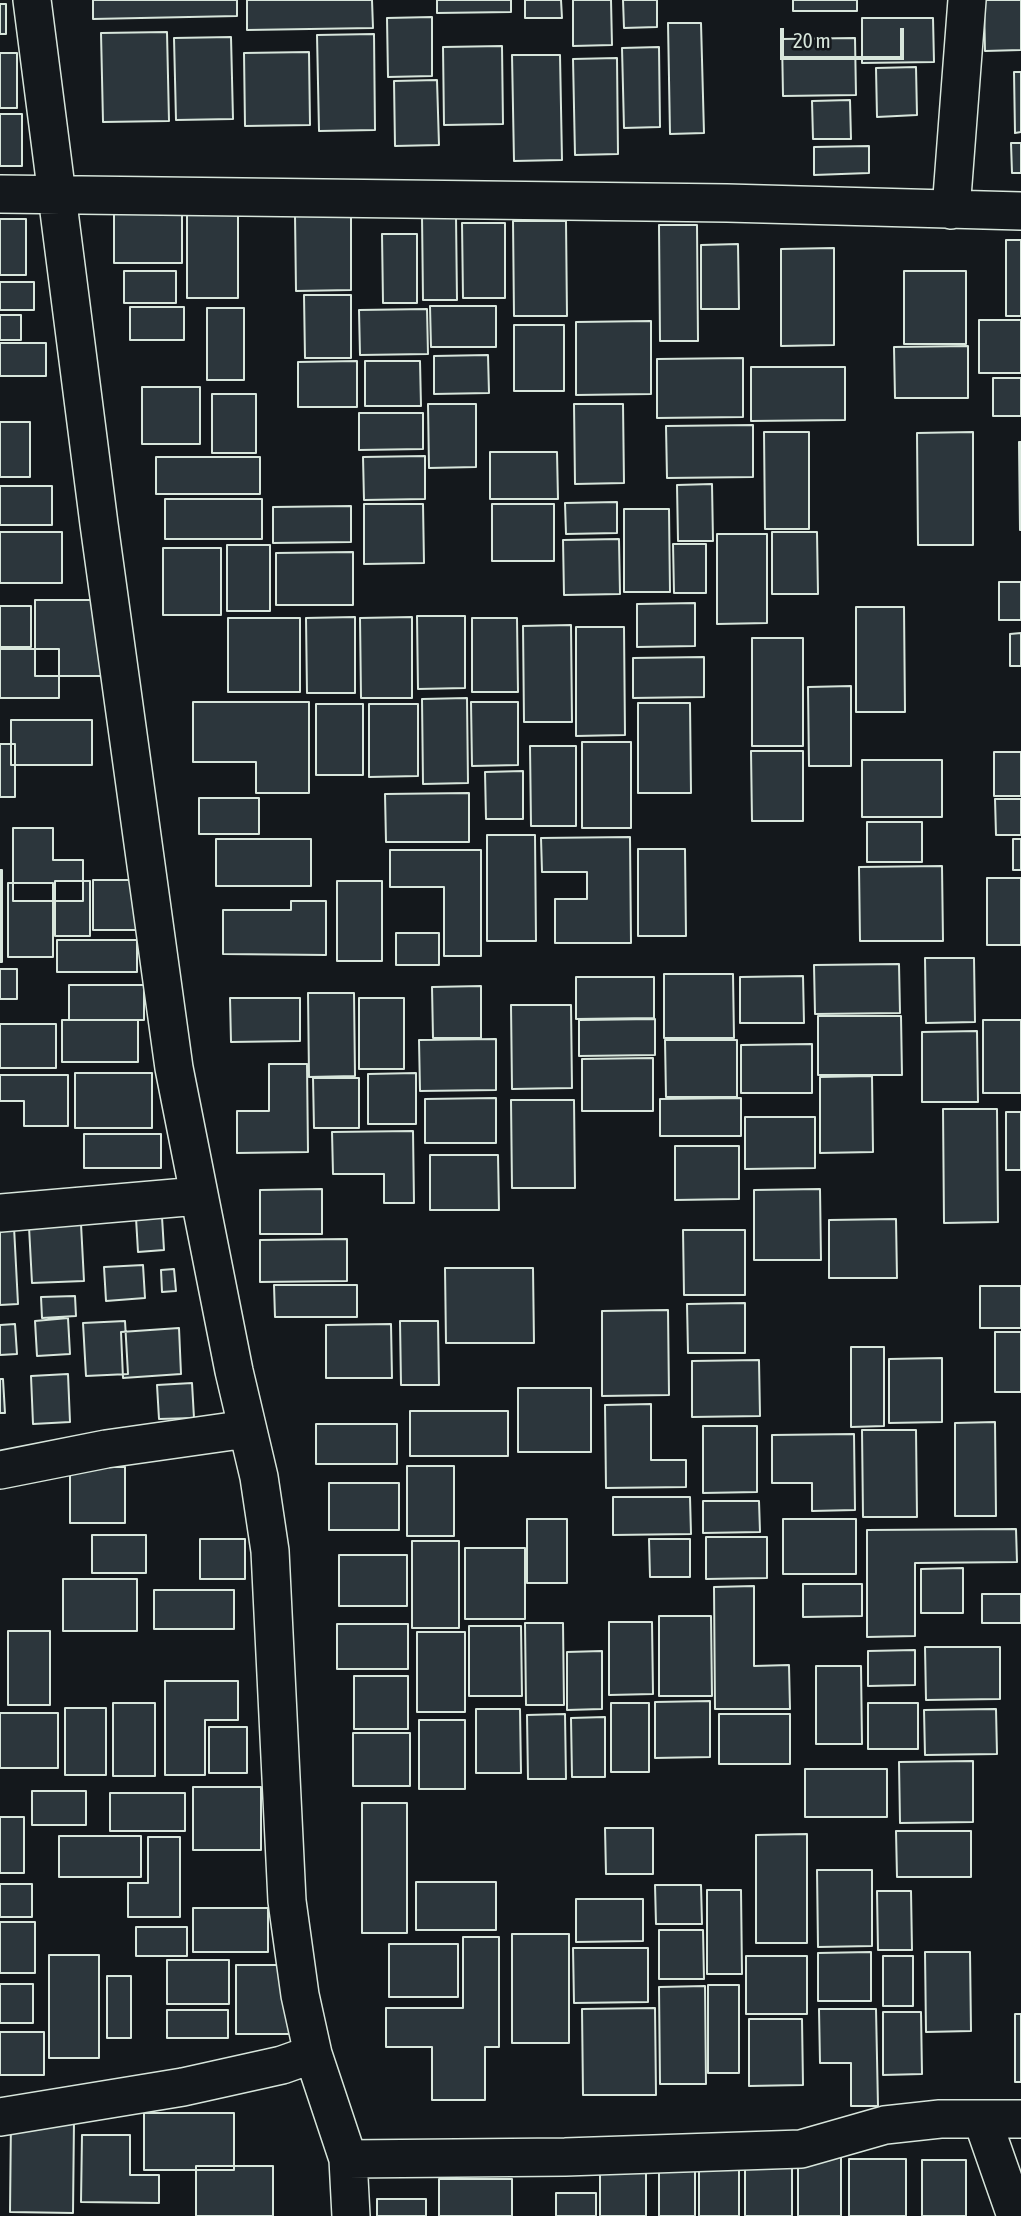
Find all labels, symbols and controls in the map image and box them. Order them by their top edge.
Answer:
scale bar [783,14,907,58]
text: 20 m [793,28,831,52]

